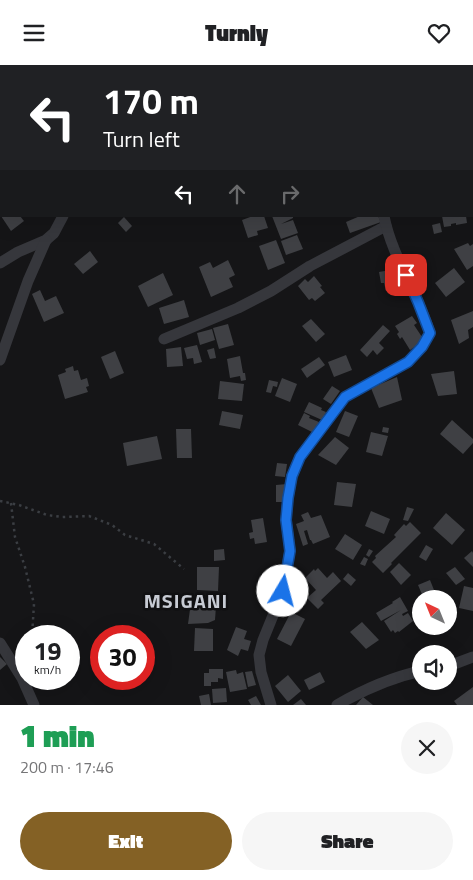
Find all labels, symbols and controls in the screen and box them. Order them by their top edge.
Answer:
text: Turnly [205,16,268,50]
icon: menu [20,19,48,47]
icon: heart [425,19,453,47]
text: 170 m [103,74,199,128]
icon: left [20,85,85,150]
text: Turn left [103,122,180,156]
icon: left [170,180,198,208]
icon: ahead [223,180,251,208]
icon: right [276,180,304,208]
pin [385,254,427,296]
icon: arrive [392,261,420,289]
position arrow [256,564,308,616]
district label: MSIGANI [144,585,228,616]
north arrow [412,590,458,635]
map controls [412,590,457,690]
speed limit sign: 30 [90,625,155,690]
text: 19 [33,632,62,670]
button: sound [412,645,457,690]
text: km/h [34,660,61,679]
text: 1 min [20,713,95,759]
button: close [401,722,453,774]
text: 200 m · 17:46 [20,755,114,779]
button: Exit [20,812,232,870]
button: Share [242,812,453,870]

